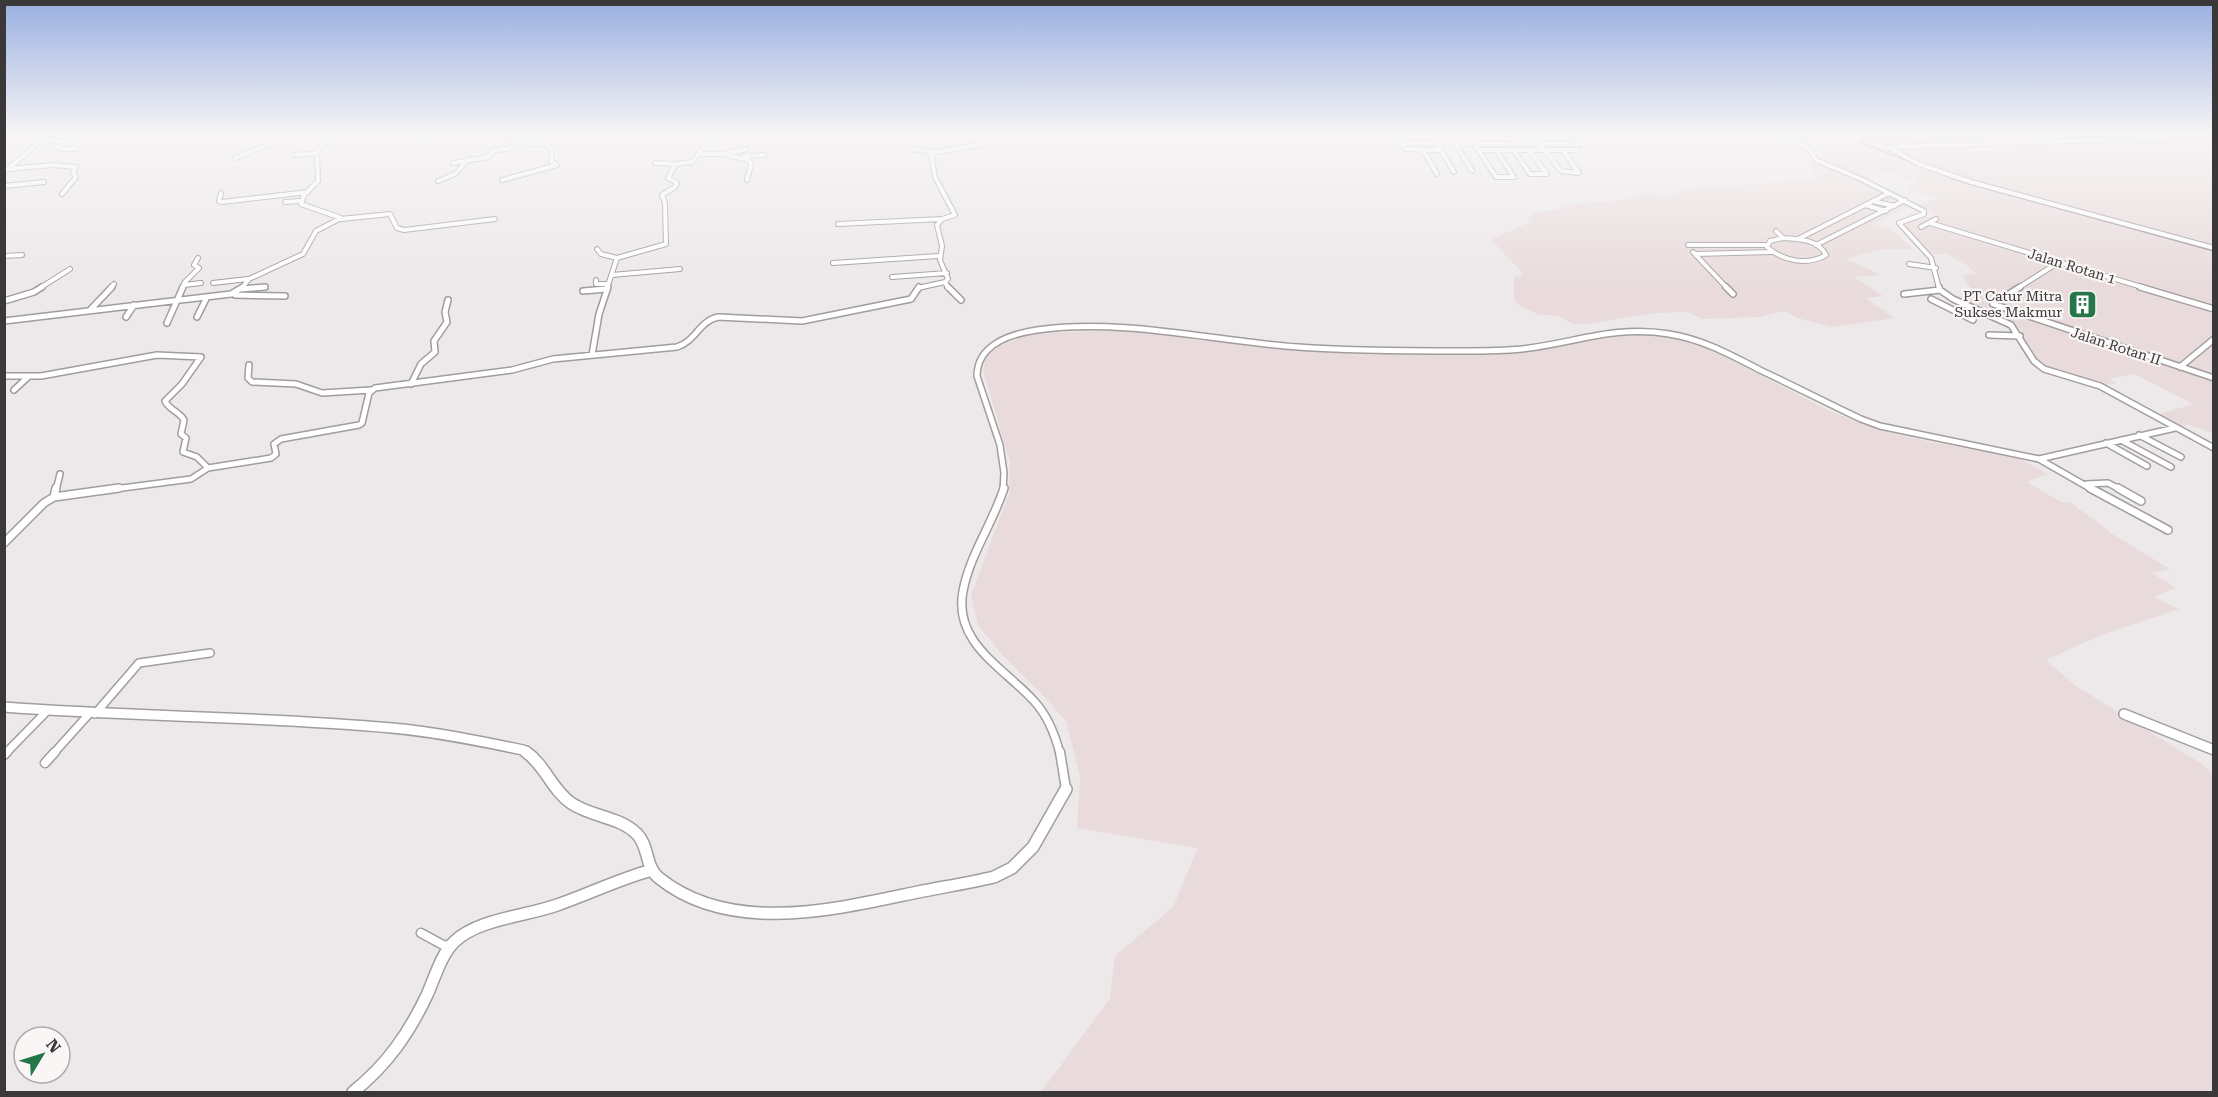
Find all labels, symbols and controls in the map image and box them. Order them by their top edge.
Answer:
street label: Jalan Rotan 1 [2026,245,2118,287]
place label: PT Catur Mitra Sukses Makmur [1955,288,2062,320]
building icon: PT Catur Mitra Sukses Makmur [2067,288,2099,320]
street label: Jalan Rotan II [2069,324,2163,368]
north arrow [12,1025,72,1085]
text: N [42,1035,65,1057]

